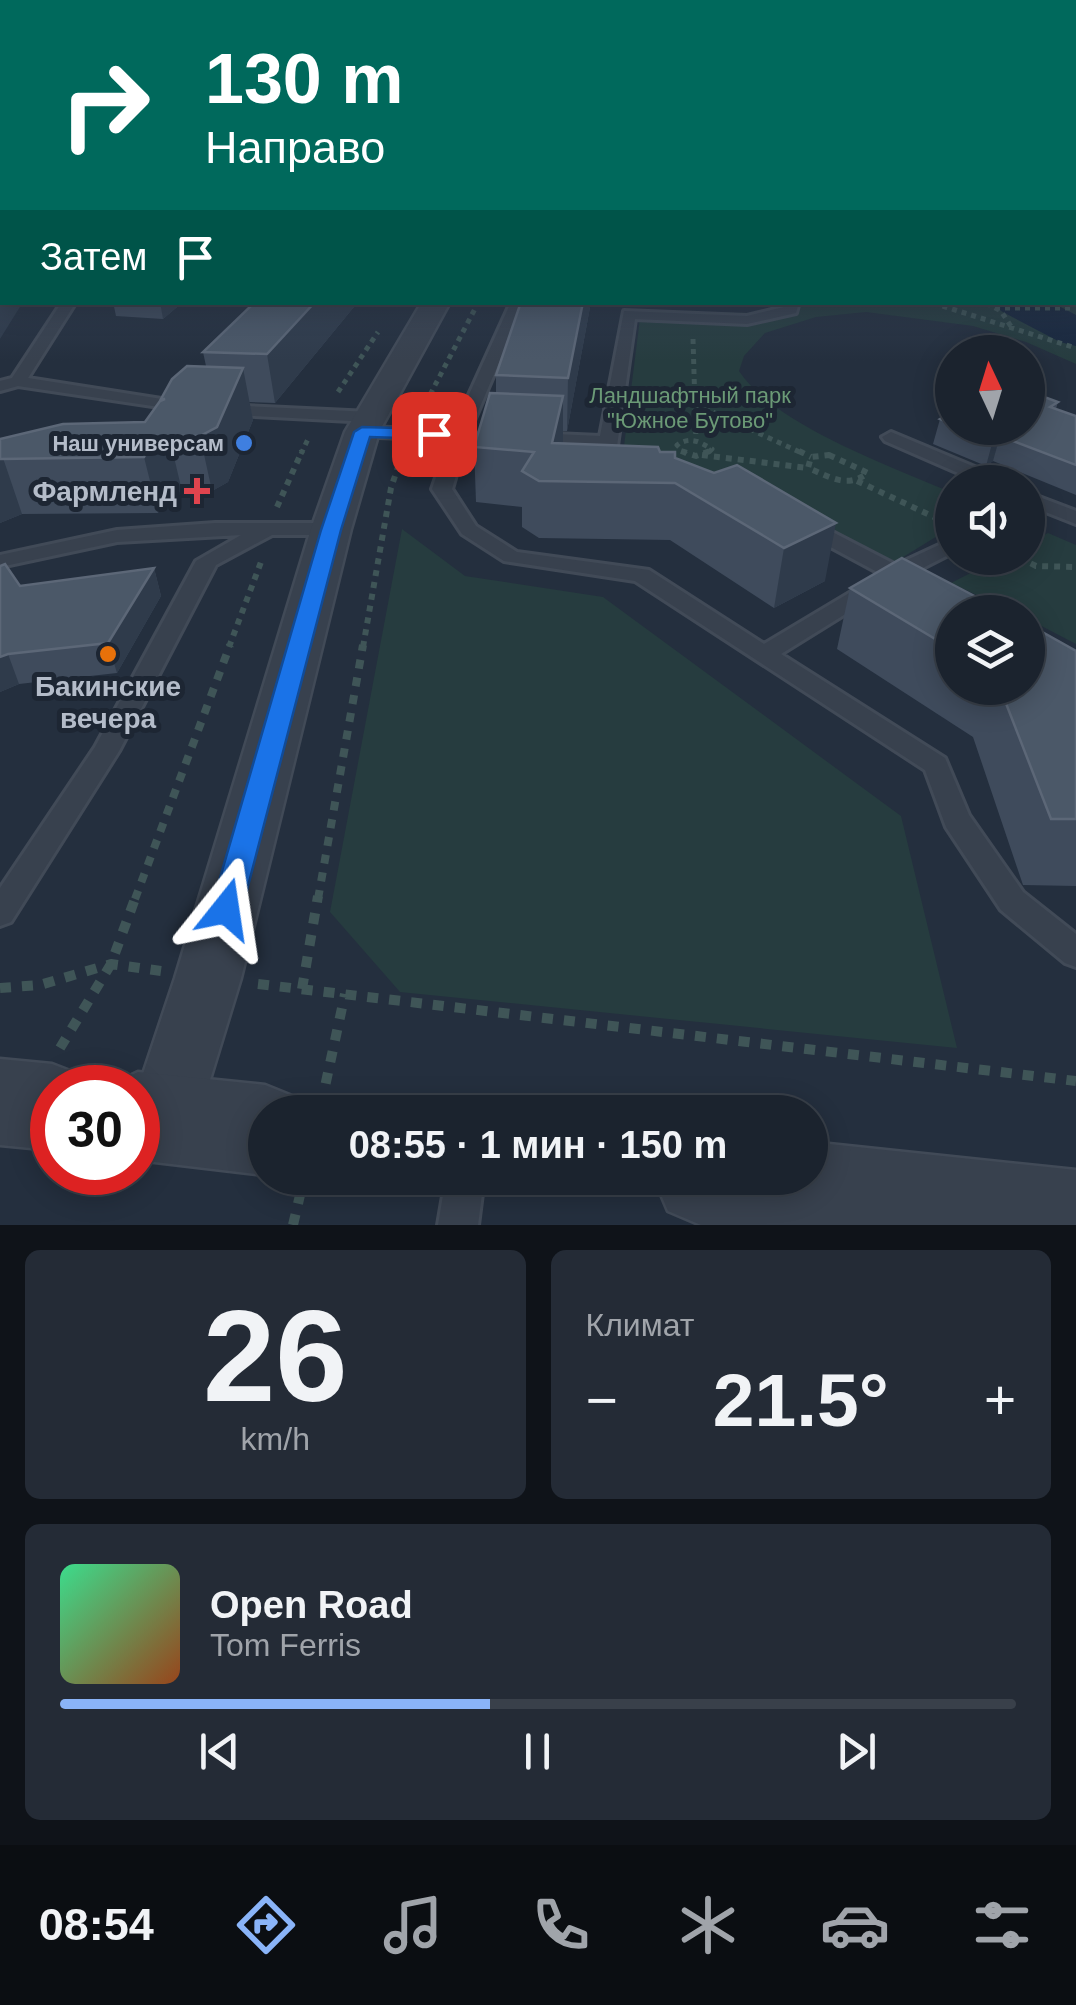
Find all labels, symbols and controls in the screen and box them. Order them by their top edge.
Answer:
icon: right [40,40,170,170]
text: 130 m [205,40,403,118]
text: Направо [205,122,385,173]
icon: arrive [168,230,223,285]
text: Затем [40,236,148,278]
north arrow [935,335,1045,445]
map controls [935,335,1045,705]
park label: Ландшафтный парк "Южное Бутово" [589,383,791,433]
pin [392,392,477,477]
icon: arrive [407,407,462,462]
place label: Наш универсам [52,431,224,456]
marker: Наш универсам [233,432,255,454]
button: sound [935,465,1045,575]
place label: Фармленд [32,476,177,507]
marker: Фармленд [186,480,208,502]
button: layers [935,595,1045,705]
marker: Бакинские вечера [97,643,119,665]
place label: Бакинские вечера [35,671,181,734]
position arrow [174,857,278,961]
speed limit sign: 30 [30,1065,160,1195]
text: 08:55 · 1 мин · 150 m [349,1124,727,1166]
text: 26 [203,1283,348,1429]
text: Климат [586,1307,694,1343]
text: 21.5° [713,1358,889,1442]
text: − [586,1369,618,1431]
text: + [984,1369,1016,1431]
text: km/h [241,1421,310,1457]
text: Open Road [210,1584,413,1626]
text: Tom Ferris [210,1627,361,1663]
icon: previous [192,1724,247,1779]
icon: pause [510,1724,565,1779]
icon: next [829,1724,884,1779]
icon: directions [231,1890,301,1960]
icon: music [378,1890,448,1960]
icon: phone [526,1890,596,1960]
icon: climate [673,1890,743,1960]
icon: car [820,1890,890,1960]
icon: filters [967,1890,1037,1960]
text: 08:54 [39,1899,154,1950]

